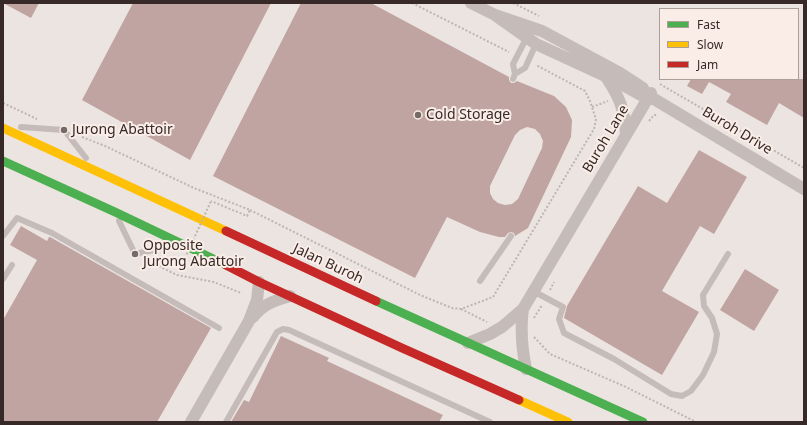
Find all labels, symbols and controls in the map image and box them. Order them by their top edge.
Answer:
legend [659,8,799,80]
text: Fast [697,16,720,33]
text: Slow [697,36,723,53]
text: Jam [697,56,718,73]
street label: Buroh Lane [579,102,633,176]
street label: Buroh Drive [699,104,775,158]
place label: Cold Storage [426,107,510,123]
marker: Cold Storage [413,110,423,120]
place label: Jurong Abattoir [72,122,173,138]
marker: Jurong Abattoir [59,125,69,135]
place label: Opposite Jurong Abattoir [143,238,244,270]
street label: Jalan Buroh [290,240,366,288]
marker: Opposite Jurong Abattoir [130,249,140,259]

